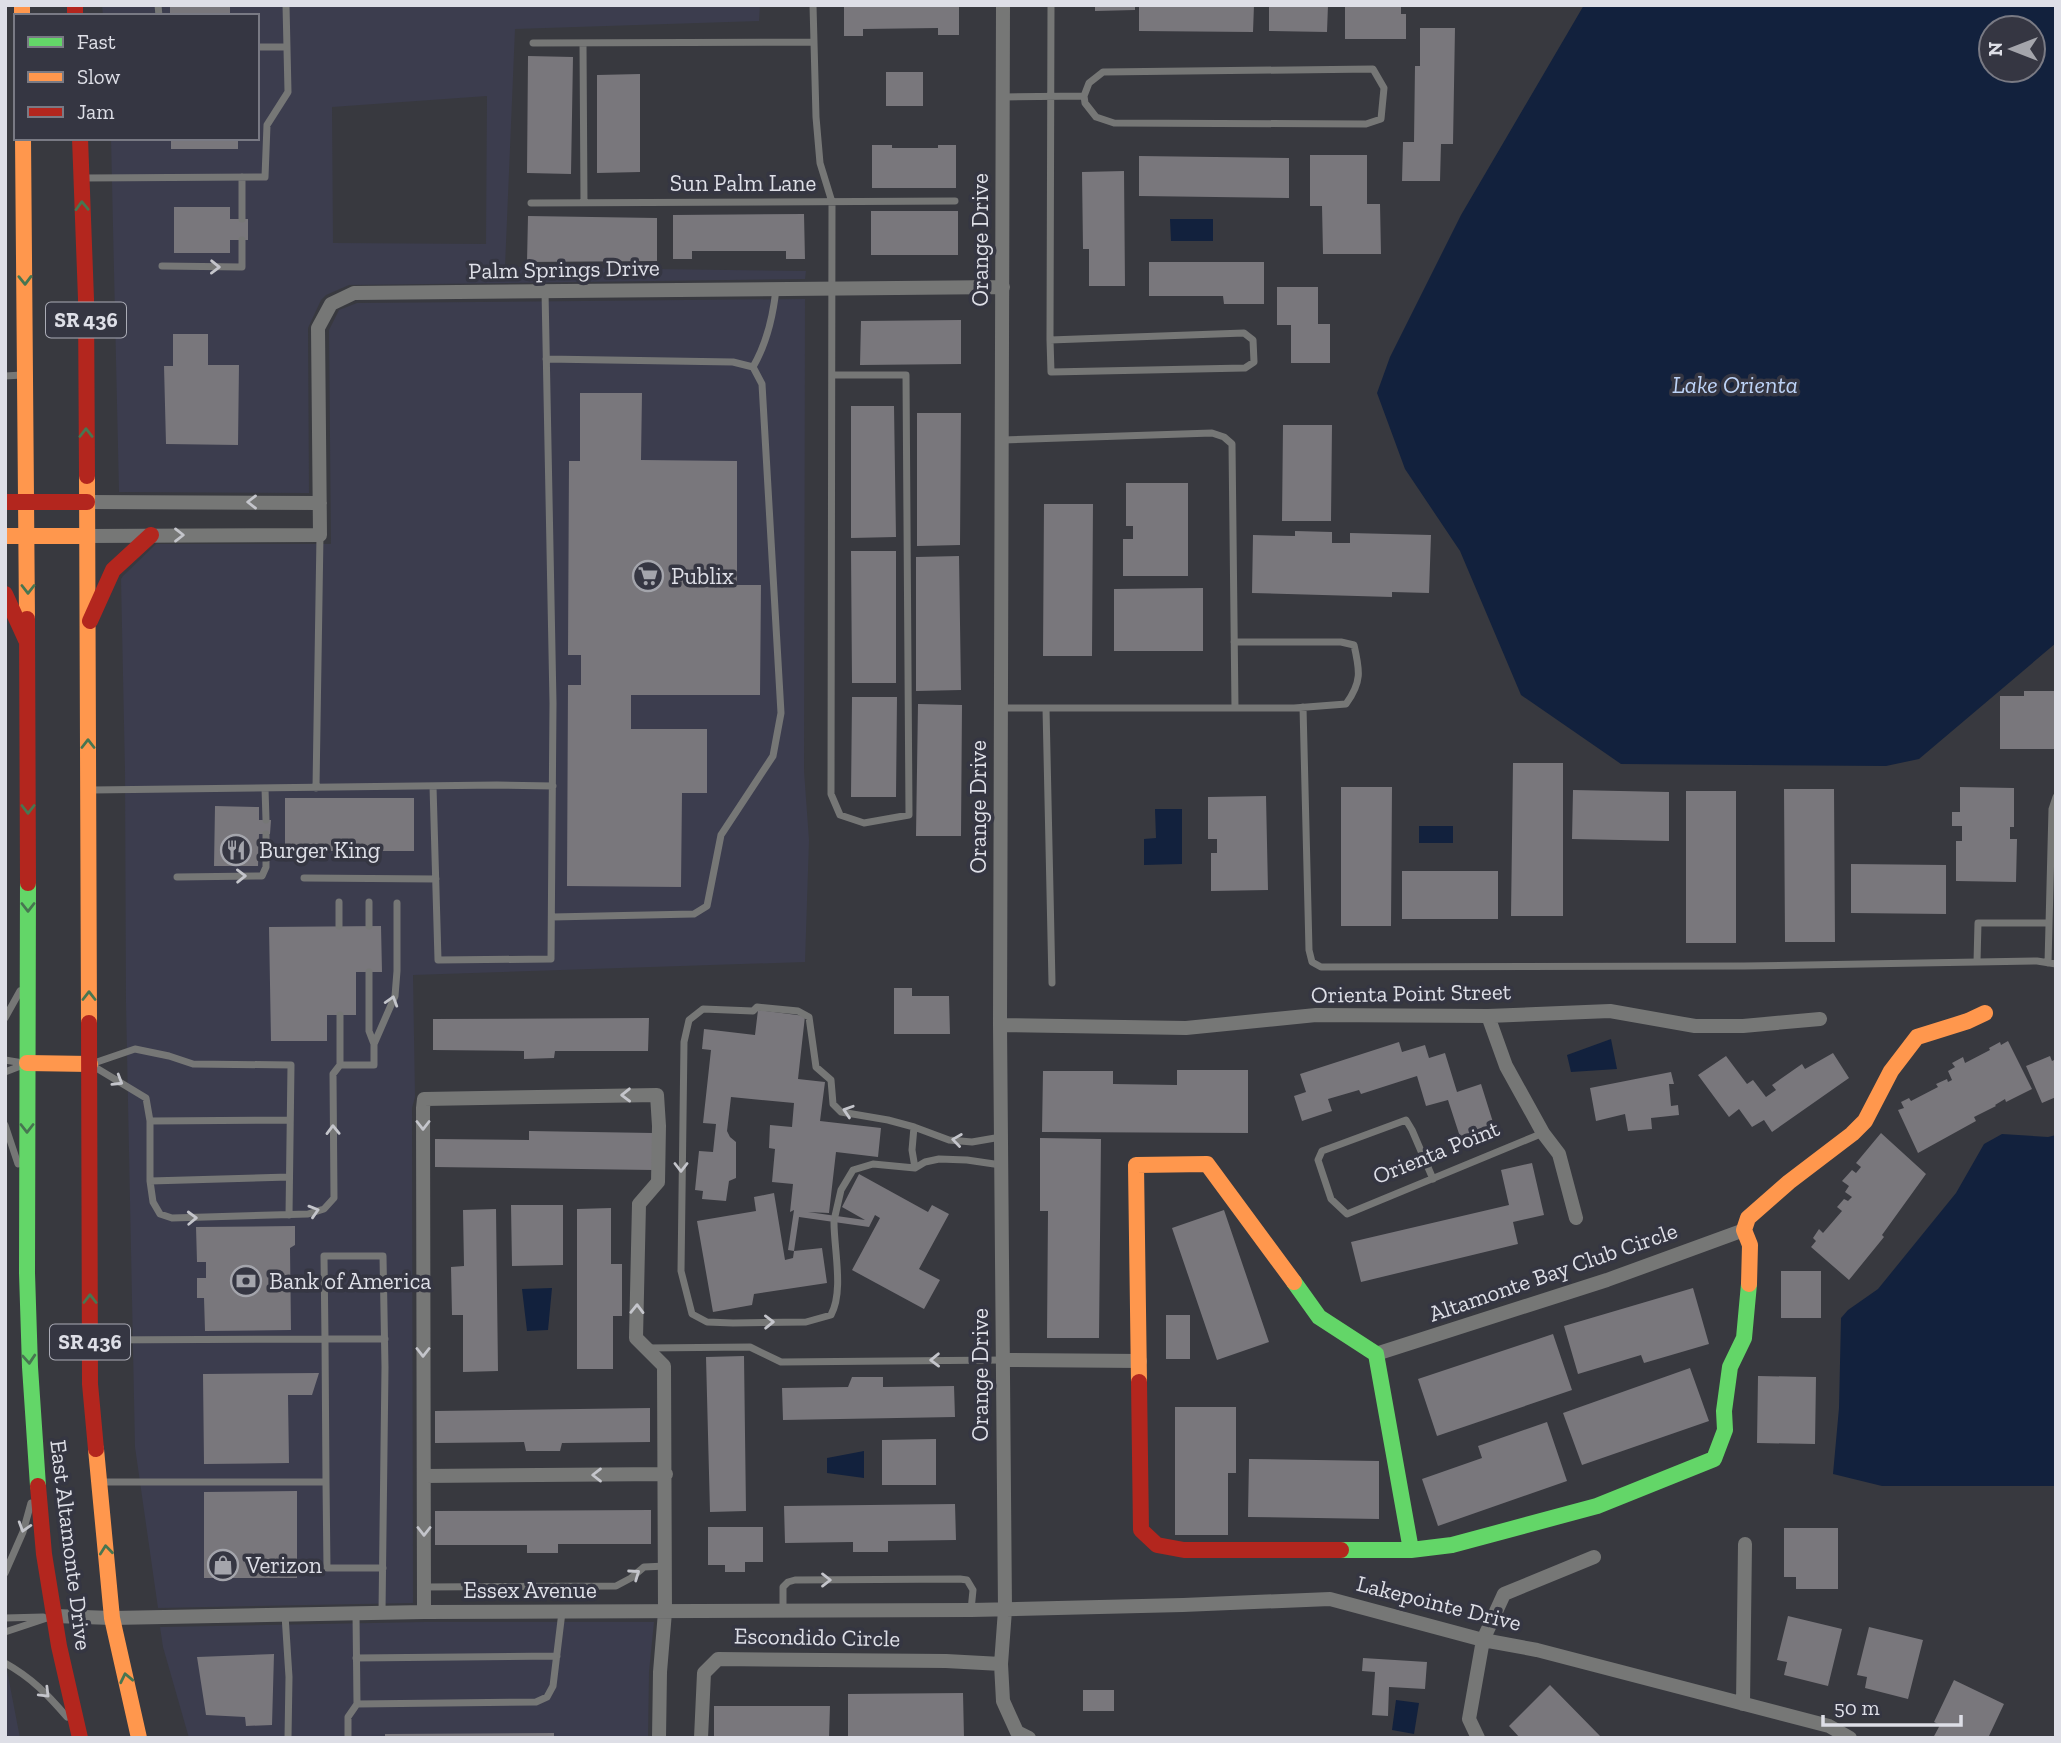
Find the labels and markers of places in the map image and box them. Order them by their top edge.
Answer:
supermarket icon: Publix [631,559,665,593]
place label: Publix [671,562,734,590]
restaurant icon: Burger King [219,833,253,867]
place label: Burger King [259,836,381,864]
bank icon: Bank of America [229,1264,263,1298]
place label: Bank of America [269,1267,431,1295]
shop icon: Verizon [206,1548,240,1582]
place label: Verizon [245,1551,322,1579]

